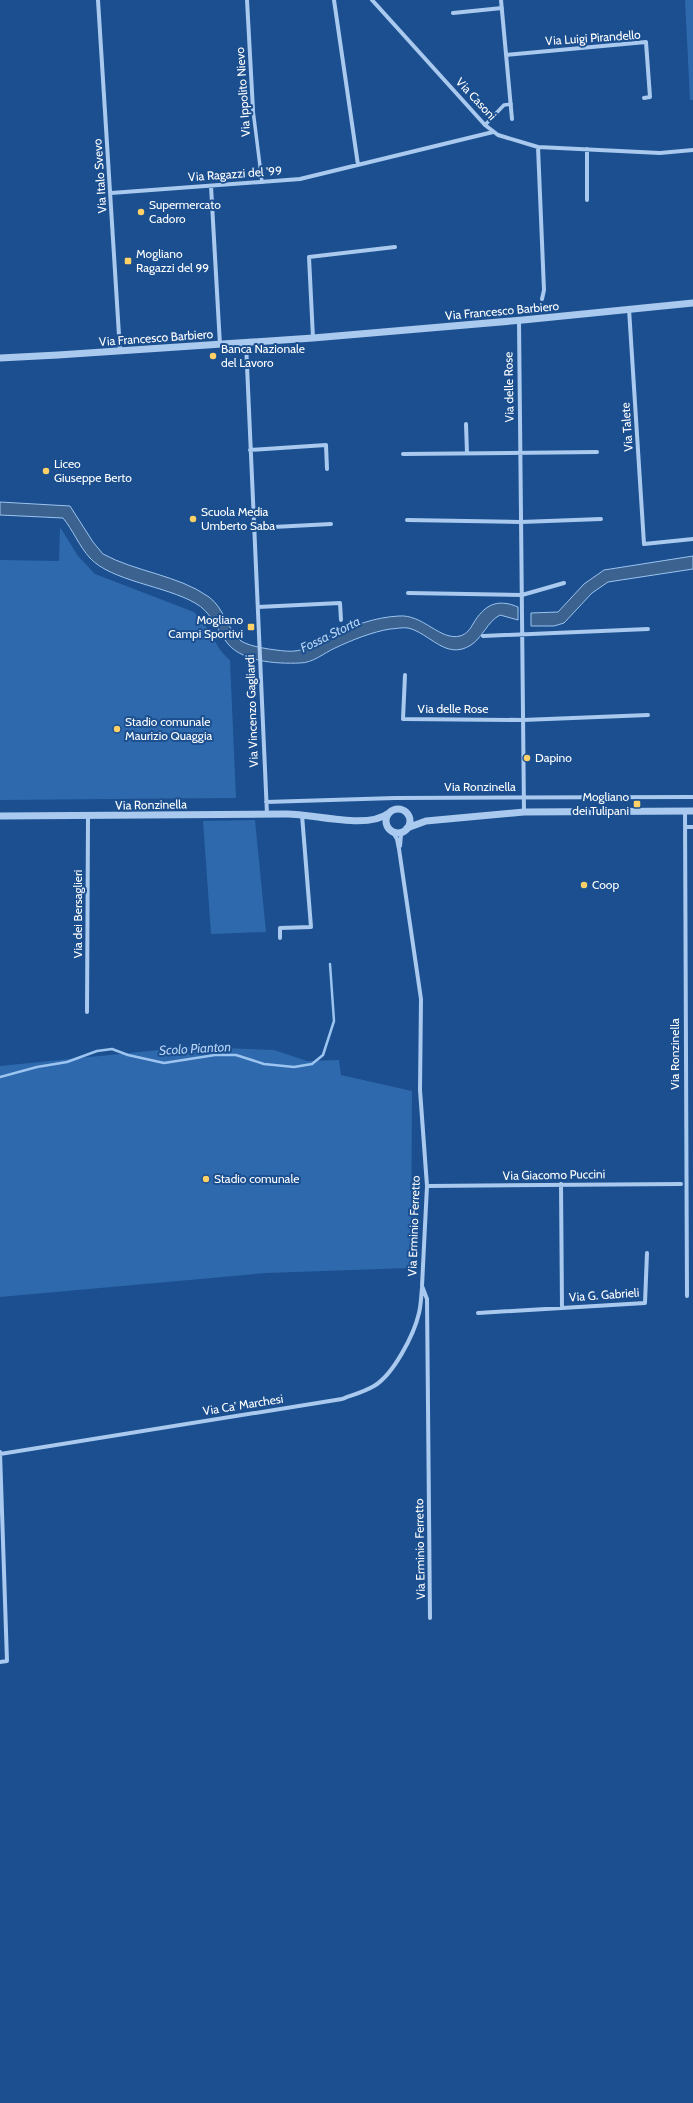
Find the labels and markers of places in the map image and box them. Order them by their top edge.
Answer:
place label: Supermercato Cadoro [149,197,221,226]
marker: Supermercato Cadoro [136,207,146,217]
place label: Mogliano Ragazzi del 99 [136,246,209,275]
marker: Mogliano Ragazzi del 99 [123,256,133,266]
place label: Banca Nazionale del Lavoro [221,341,305,370]
marker: Banca Nazionale del Lavoro [208,351,218,361]
place label: Liceo Giuseppe Berto [54,456,132,485]
marker: Liceo Giuseppe Berto [41,466,51,476]
place label: Scuola Media Umberto Saba [201,504,275,533]
marker: Scuola Media Umberto Saba [188,514,198,524]
place label: Mogliano Campi Sportivi [168,612,243,641]
marker: Mogliano Campi Sportivi [246,622,256,632]
place label: Stadio comunale Maurizio Quaggia [125,714,213,743]
marker: Stadio comunale Maurizio Quaggia [112,724,122,734]
place label: Dapino [535,750,572,765]
marker: Dapino [522,753,532,763]
place label: Mogliano dei Tulipani [572,789,629,818]
marker: Mogliano dei Tulipani [632,799,642,809]
place label: Coop [592,877,619,892]
marker: Coop [579,880,589,890]
place label: Stadio comunale [214,1171,299,1186]
marker: Stadio comunale [201,1174,211,1184]

